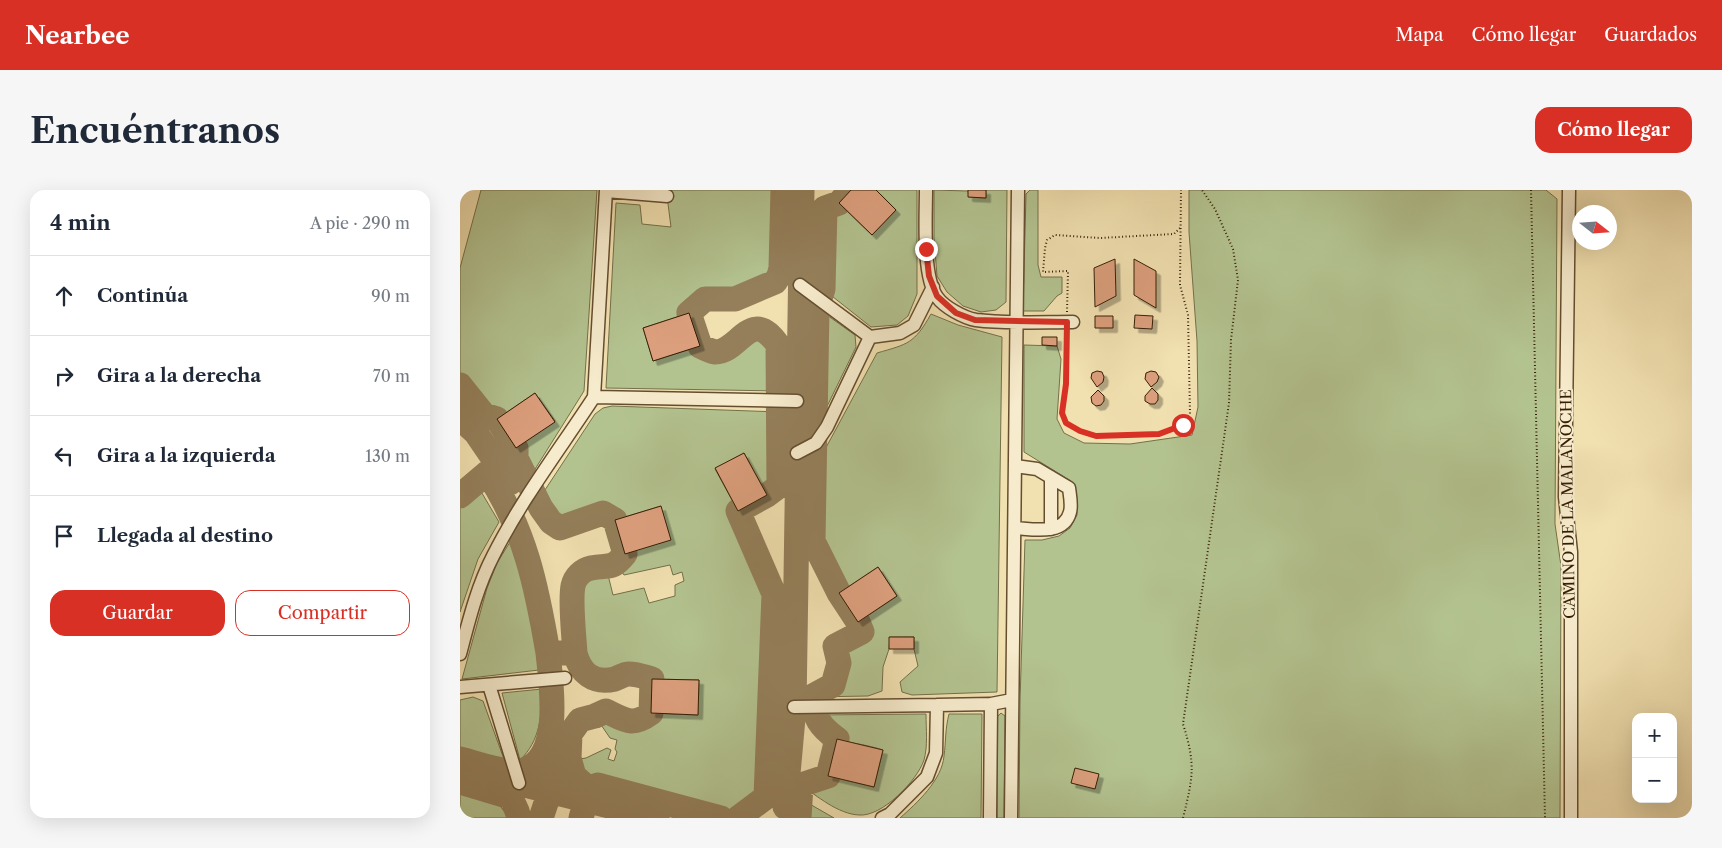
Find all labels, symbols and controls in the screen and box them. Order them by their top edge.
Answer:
text: Nearbee [25,21,130,50]
text: Mapa [1395,24,1444,46]
text: Cómo llegar [1472,24,1576,46]
text: Guardados [1604,24,1697,46]
button: Cómo llegar [1535,107,1692,153]
text: Encuéntranos [30,109,280,152]
north arrow [1572,205,1617,250]
text: 4 min [50,210,111,235]
text: A pie · 290 m [310,213,410,233]
route end [915,238,938,261]
icon: ahead [50,282,78,310]
text: Continúa [97,284,188,307]
text: 90 m [371,286,410,306]
icon: right [50,362,78,390]
text: Gira a la derecha [97,364,261,387]
text: 70 m [373,366,410,386]
street label: CAMINO DE LA MALANOCHE [1556,389,1579,619]
route start [1172,414,1195,437]
icon: left [50,442,78,470]
text: Gira a la izquierda [97,444,276,467]
text: 130 m [365,446,410,466]
icon: arrive [50,522,78,550]
text: Llegada al destino [97,524,273,547]
button: Guardar [50,590,225,636]
button: Compartir [235,590,410,636]
map controls [1632,713,1677,803]
button: + [1632,713,1677,758]
button: − [1632,758,1677,803]

